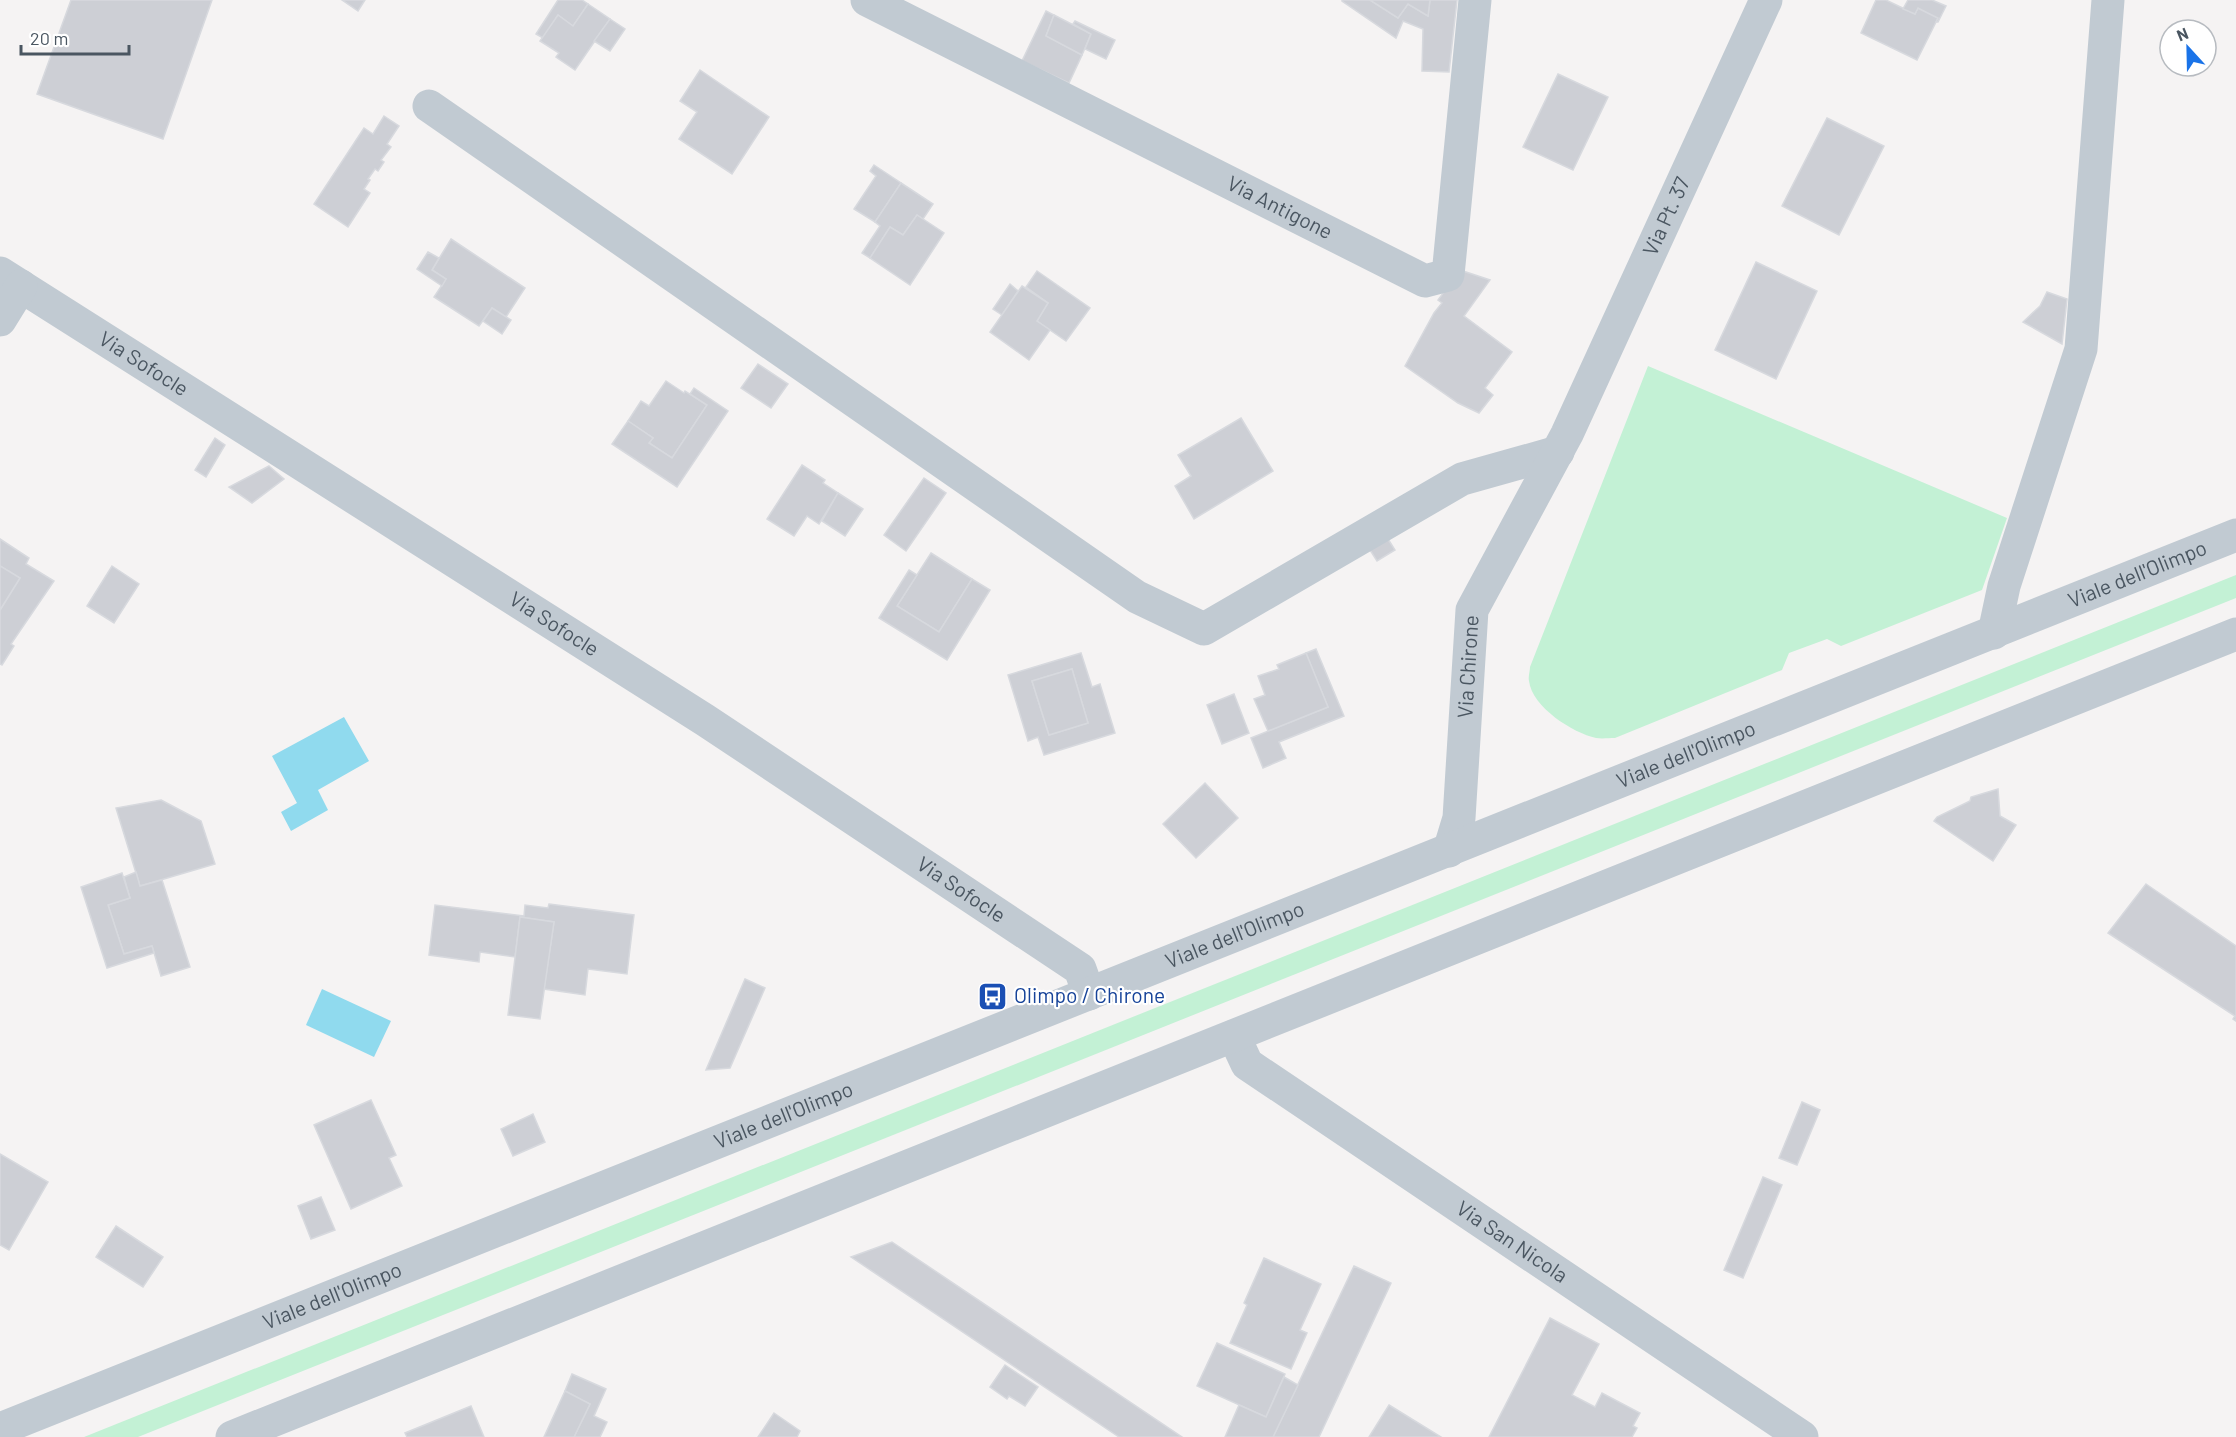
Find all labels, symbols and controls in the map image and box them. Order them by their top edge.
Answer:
scale bar [21,18,129,56]
north arrow [2158,18,2218,78]
text: N [2174,23,2191,44]
text: 20 m [30,27,68,49]
street label: Via Antigone [1223,169,1337,243]
street label: Via Pt. 37 [1637,173,1694,259]
street label: Via Sofocle [95,325,194,400]
street label: Viale dell'Olimpo [2064,534,2210,612]
street label: Via Sofocle [505,585,604,661]
street label: Via Chirone [1451,614,1483,719]
street label: Viale dell'Olimpo [1613,714,1759,792]
street label: Via Sofocle [913,850,1011,927]
street label: Viale dell'Olimpo [1161,895,1307,973]
bus stop icon: Olimpo / Chirone [977,980,1009,1012]
place label: Olimpo / Chirone [1014,982,1165,1007]
street label: Viale dell'Olimpo [710,1075,856,1153]
street label: Via San Nicola [1452,1195,1573,1287]
street label: Viale dell'Olimpo [259,1256,405,1334]

